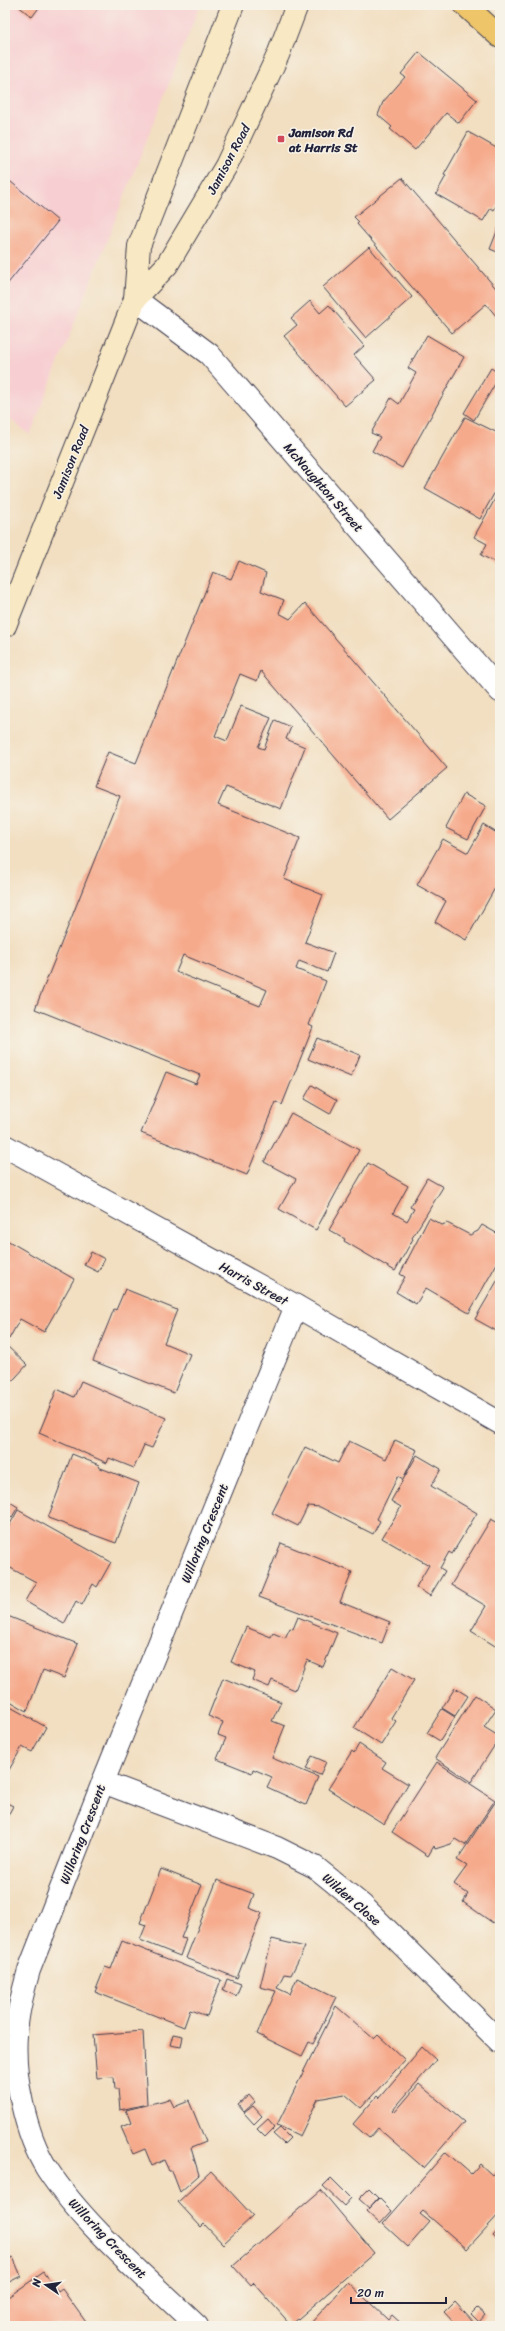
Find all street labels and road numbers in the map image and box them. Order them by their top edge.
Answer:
street label: Jamison Road [200,119,257,199]
street label: Jamison Road [45,421,96,503]
street label: McNaughton Street [278,437,370,538]
street label: Harris Street [215,1255,293,1312]
street label: Willoring Crescent [174,1480,235,1586]
street label: Willoring Crescent [53,1781,112,1888]
street label: Wilden Close [317,1867,387,1932]
street label: Willoring Crescent [63,2192,153,2285]

